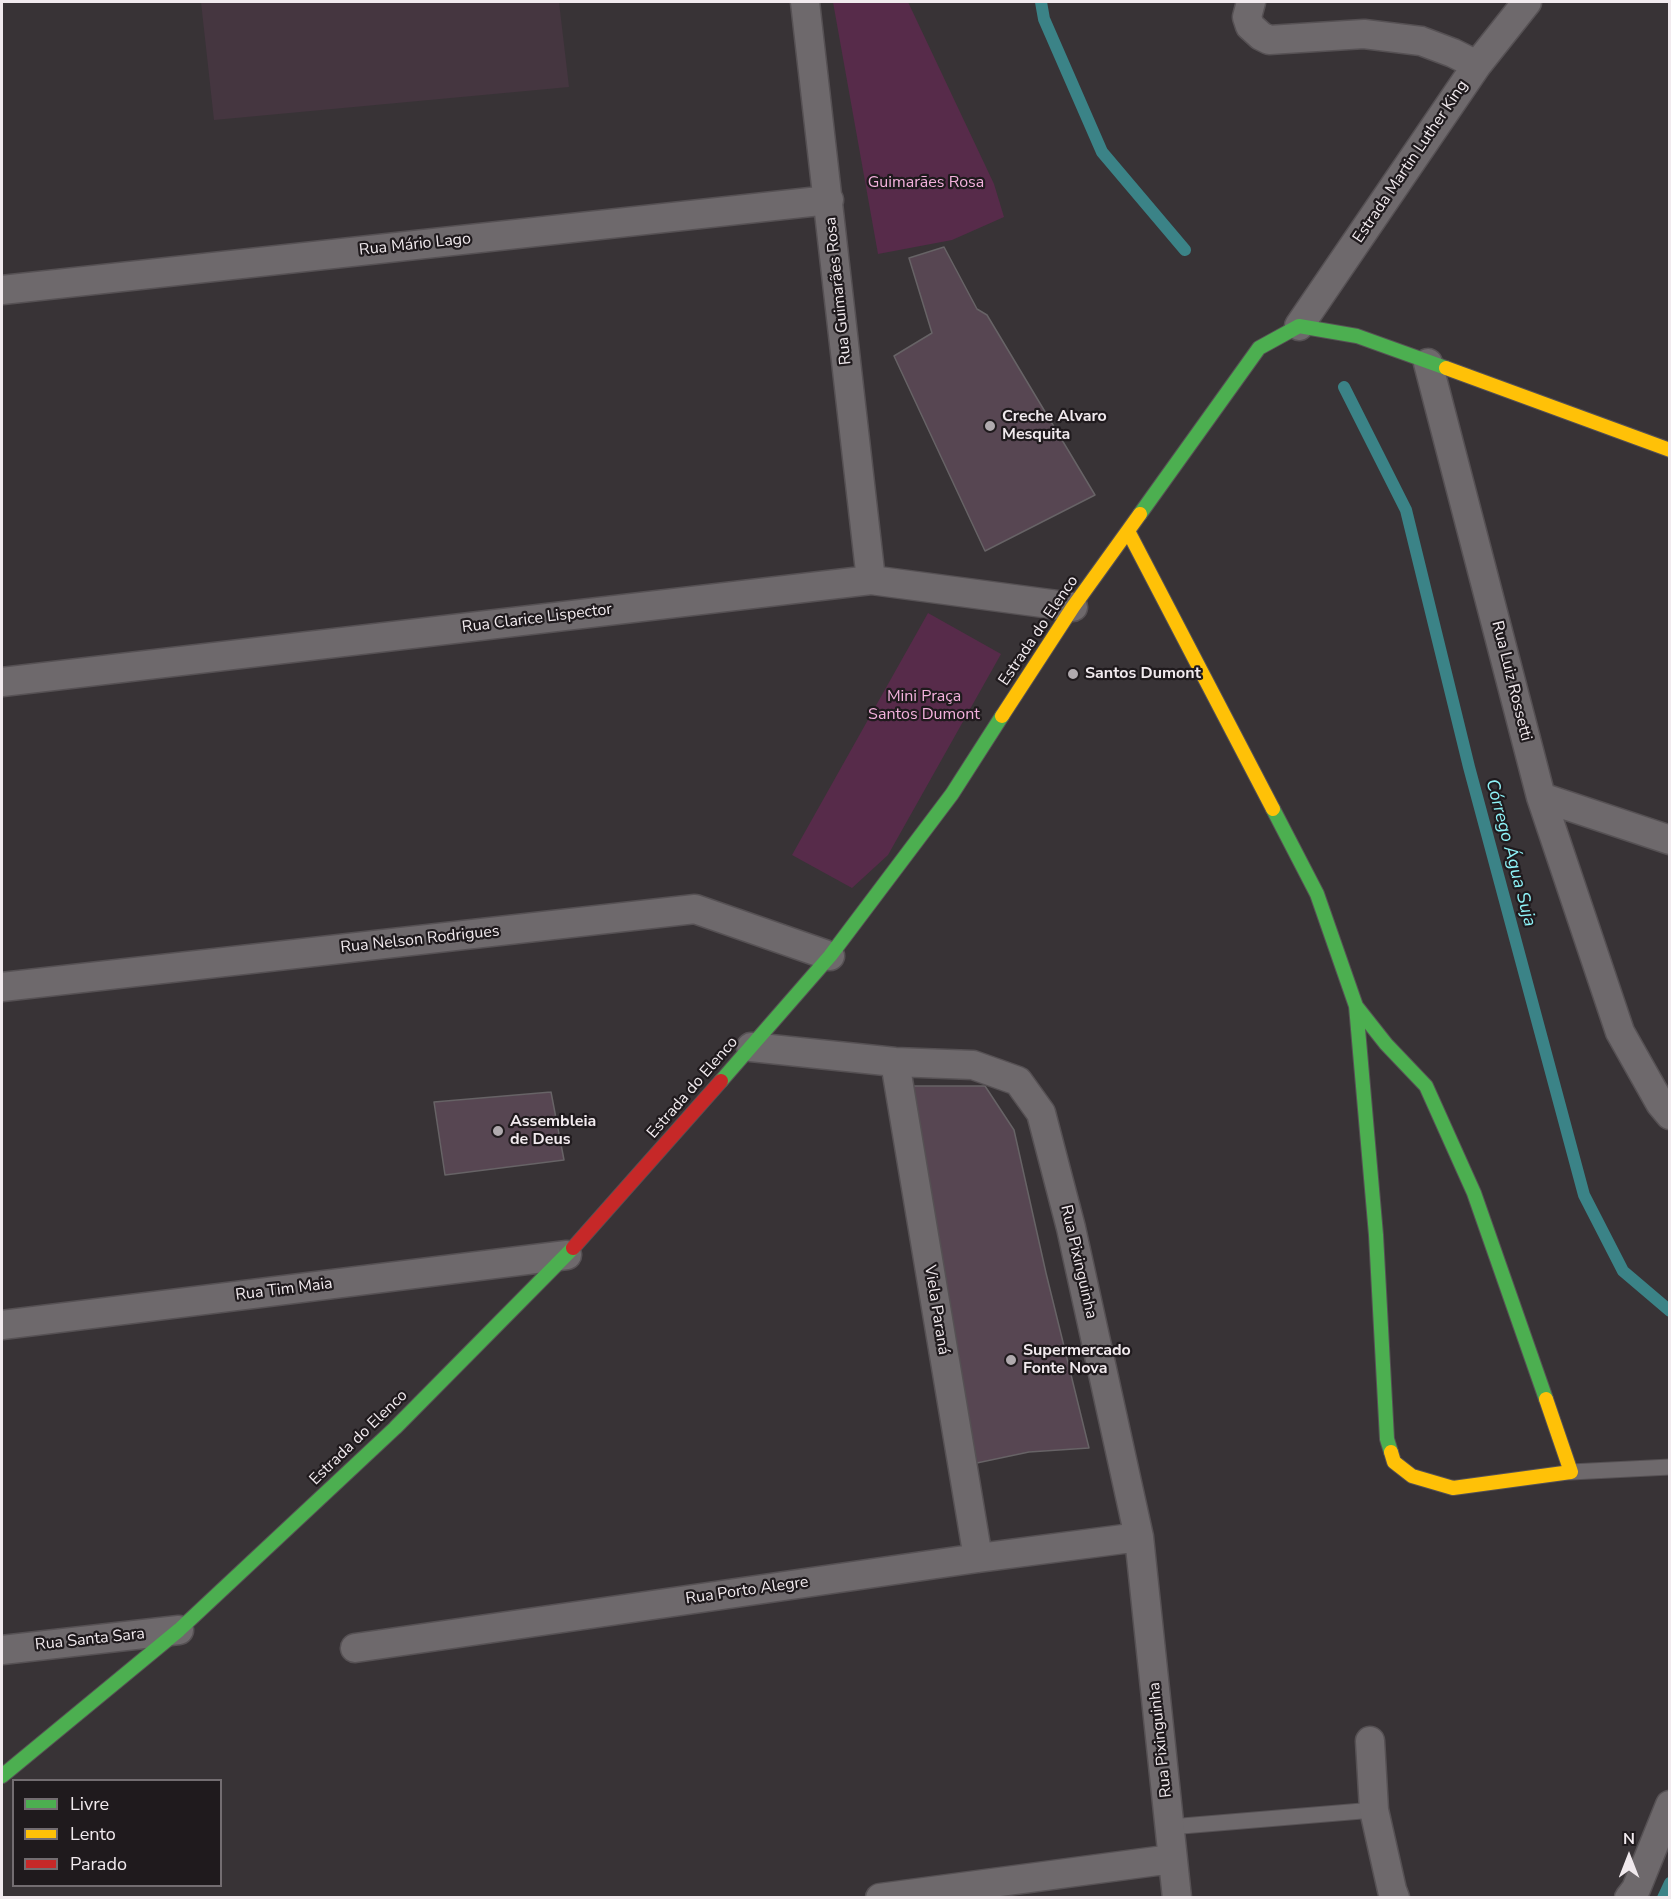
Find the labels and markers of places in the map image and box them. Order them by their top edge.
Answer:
place label: Creche Alvaro Mesquita [1002,407,1107,445]
marker: Creche Alvaro Mesquita [983,419,997,433]
place label: Santos Dumont [1085,664,1201,684]
marker: Santos Dumont [1066,667,1080,681]
place label: Assembleia de Deus [510,1112,596,1150]
marker: Assembleia de Deus [491,1124,505,1138]
place label: Supermercado Fonte Nova [1023,1341,1131,1379]
marker: Supermercado Fonte Nova [1004,1353,1018,1367]

